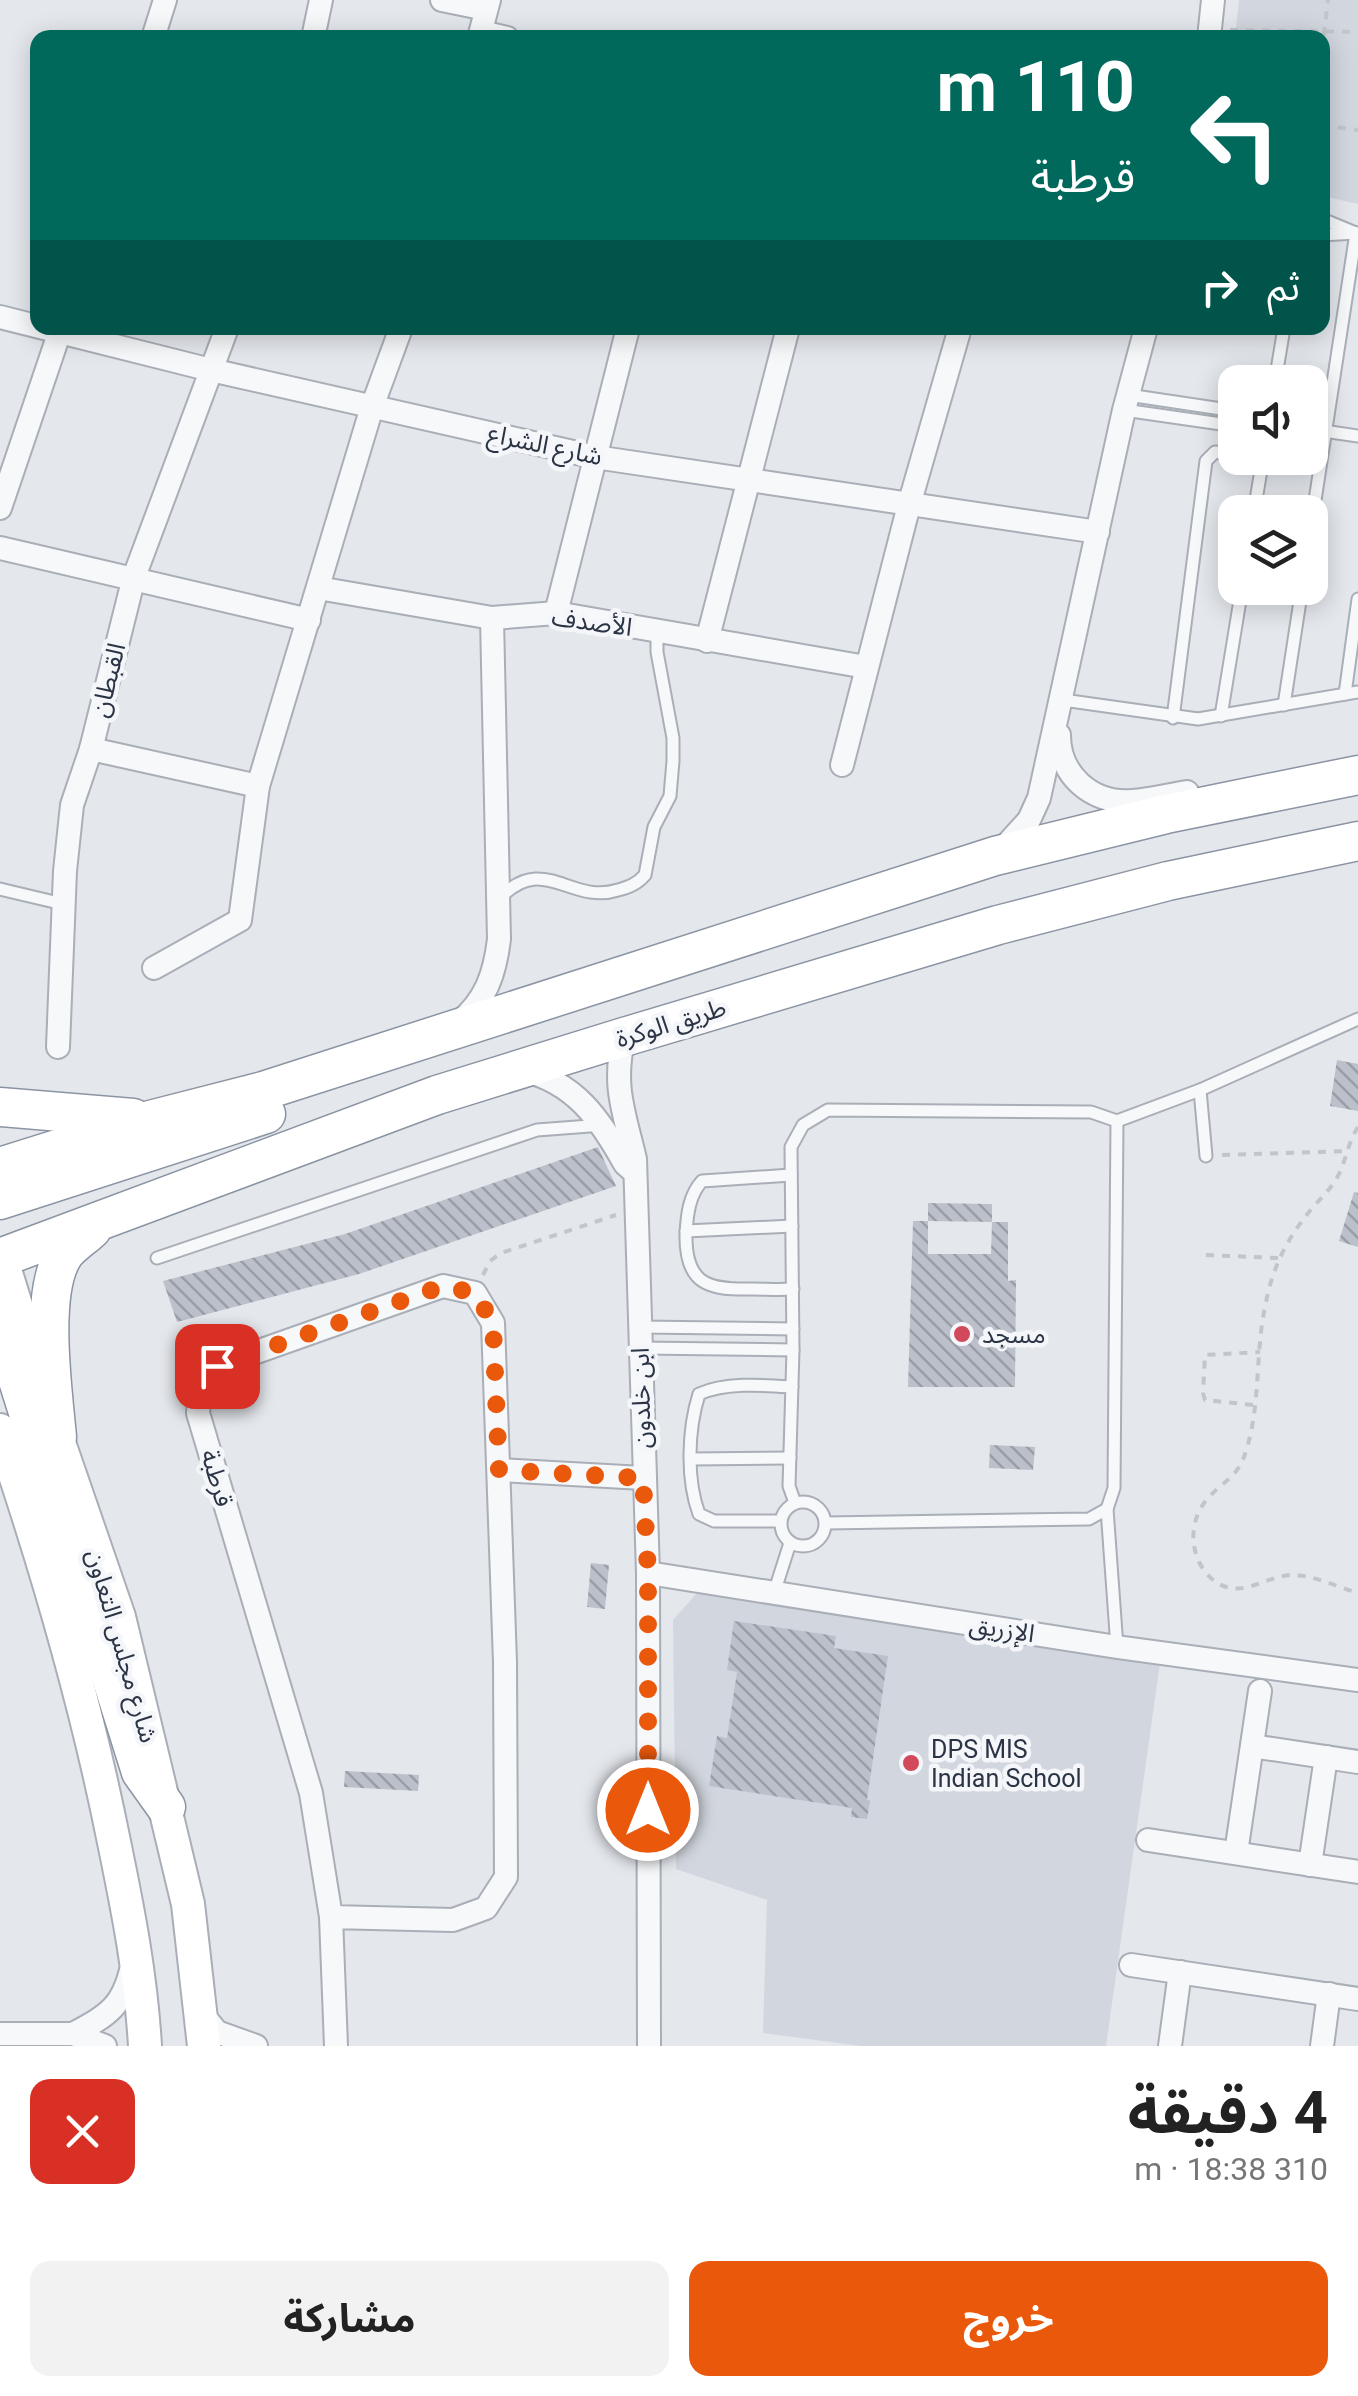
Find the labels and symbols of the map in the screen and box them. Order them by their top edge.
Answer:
street label: شارع الشراع [484,419,605,475]
street label: الأصدف [550,602,634,642]
street label: القبطان [85,640,131,720]
street label: طريق الوكرة [612,993,730,1054]
place label: مسجد [982,1320,1046,1349]
marker: مسجد [951,1323,973,1345]
pin [175,1324,260,1409]
street label: ابن خلدون [626,1347,656,1449]
street label: قرطبة [195,1446,239,1510]
street label: شارع مجلس التعاون [77,1546,163,1747]
street label: الإزريق [967,1610,1037,1650]
place label: DPS MIS Indian School [931,1735,1082,1793]
marker: DPS MIS Indian School [900,1752,922,1774]
position arrow [596,1758,700,1862]

